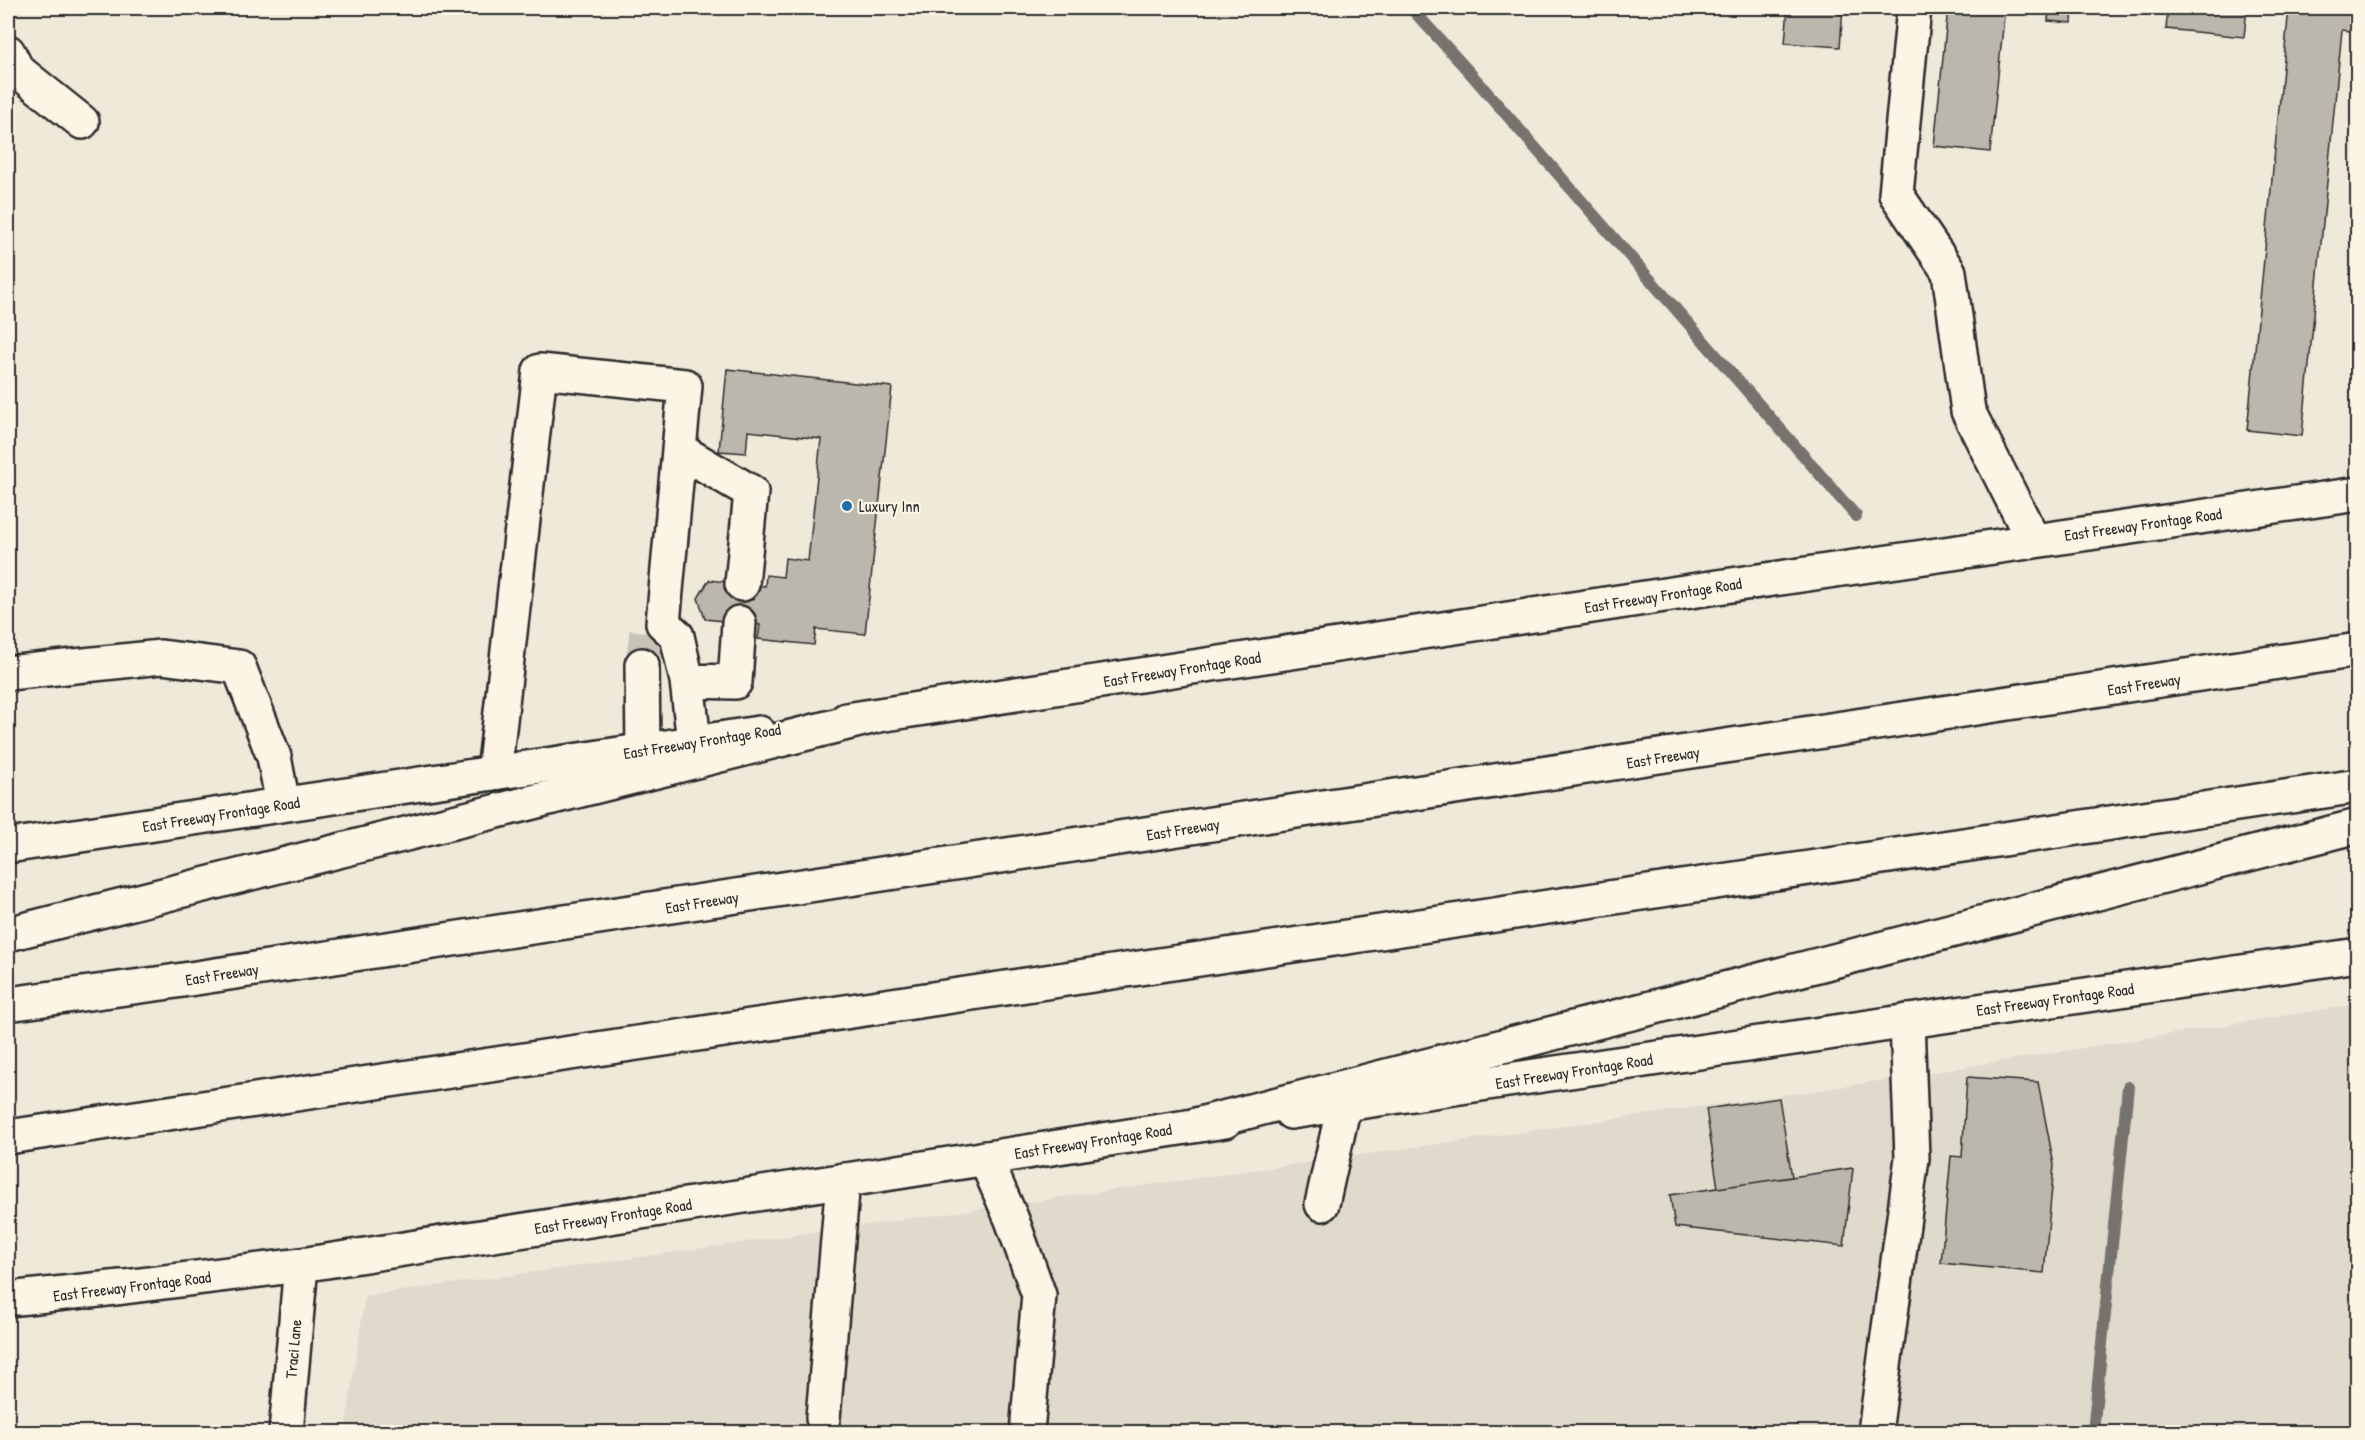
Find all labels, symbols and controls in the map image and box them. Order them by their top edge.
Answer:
place label: Luxury Inn [859,495,920,517]
marker: Luxury Inn [840,499,854,513]
street label: East Freeway Frontage Road [2063,502,2223,546]
street label: East Freeway Frontage Road [1583,572,1743,618]
street label: East Freeway Frontage Road [1102,646,1262,692]
street label: East Freeway [2106,667,2183,701]
street label: East Freeway Frontage Road [622,718,782,764]
street label: East Freeway [1625,740,1702,774]
street label: East Freeway Frontage Road [141,791,301,837]
street label: East Freeway [1145,812,1222,846]
street label: East Freeway [664,885,741,919]
street label: East Freeway [184,957,261,991]
street label: East Freeway Frontage Road [1975,977,2135,1021]
street label: East Freeway Frontage Road [1494,1048,1654,1094]
street label: East Freeway Frontage Road [1013,1118,1173,1164]
street label: East Freeway Frontage Road [533,1193,693,1239]
street label: East Freeway Frontage Road [52,1265,212,1307]
street label: Traci Lane [279,1318,307,1379]

